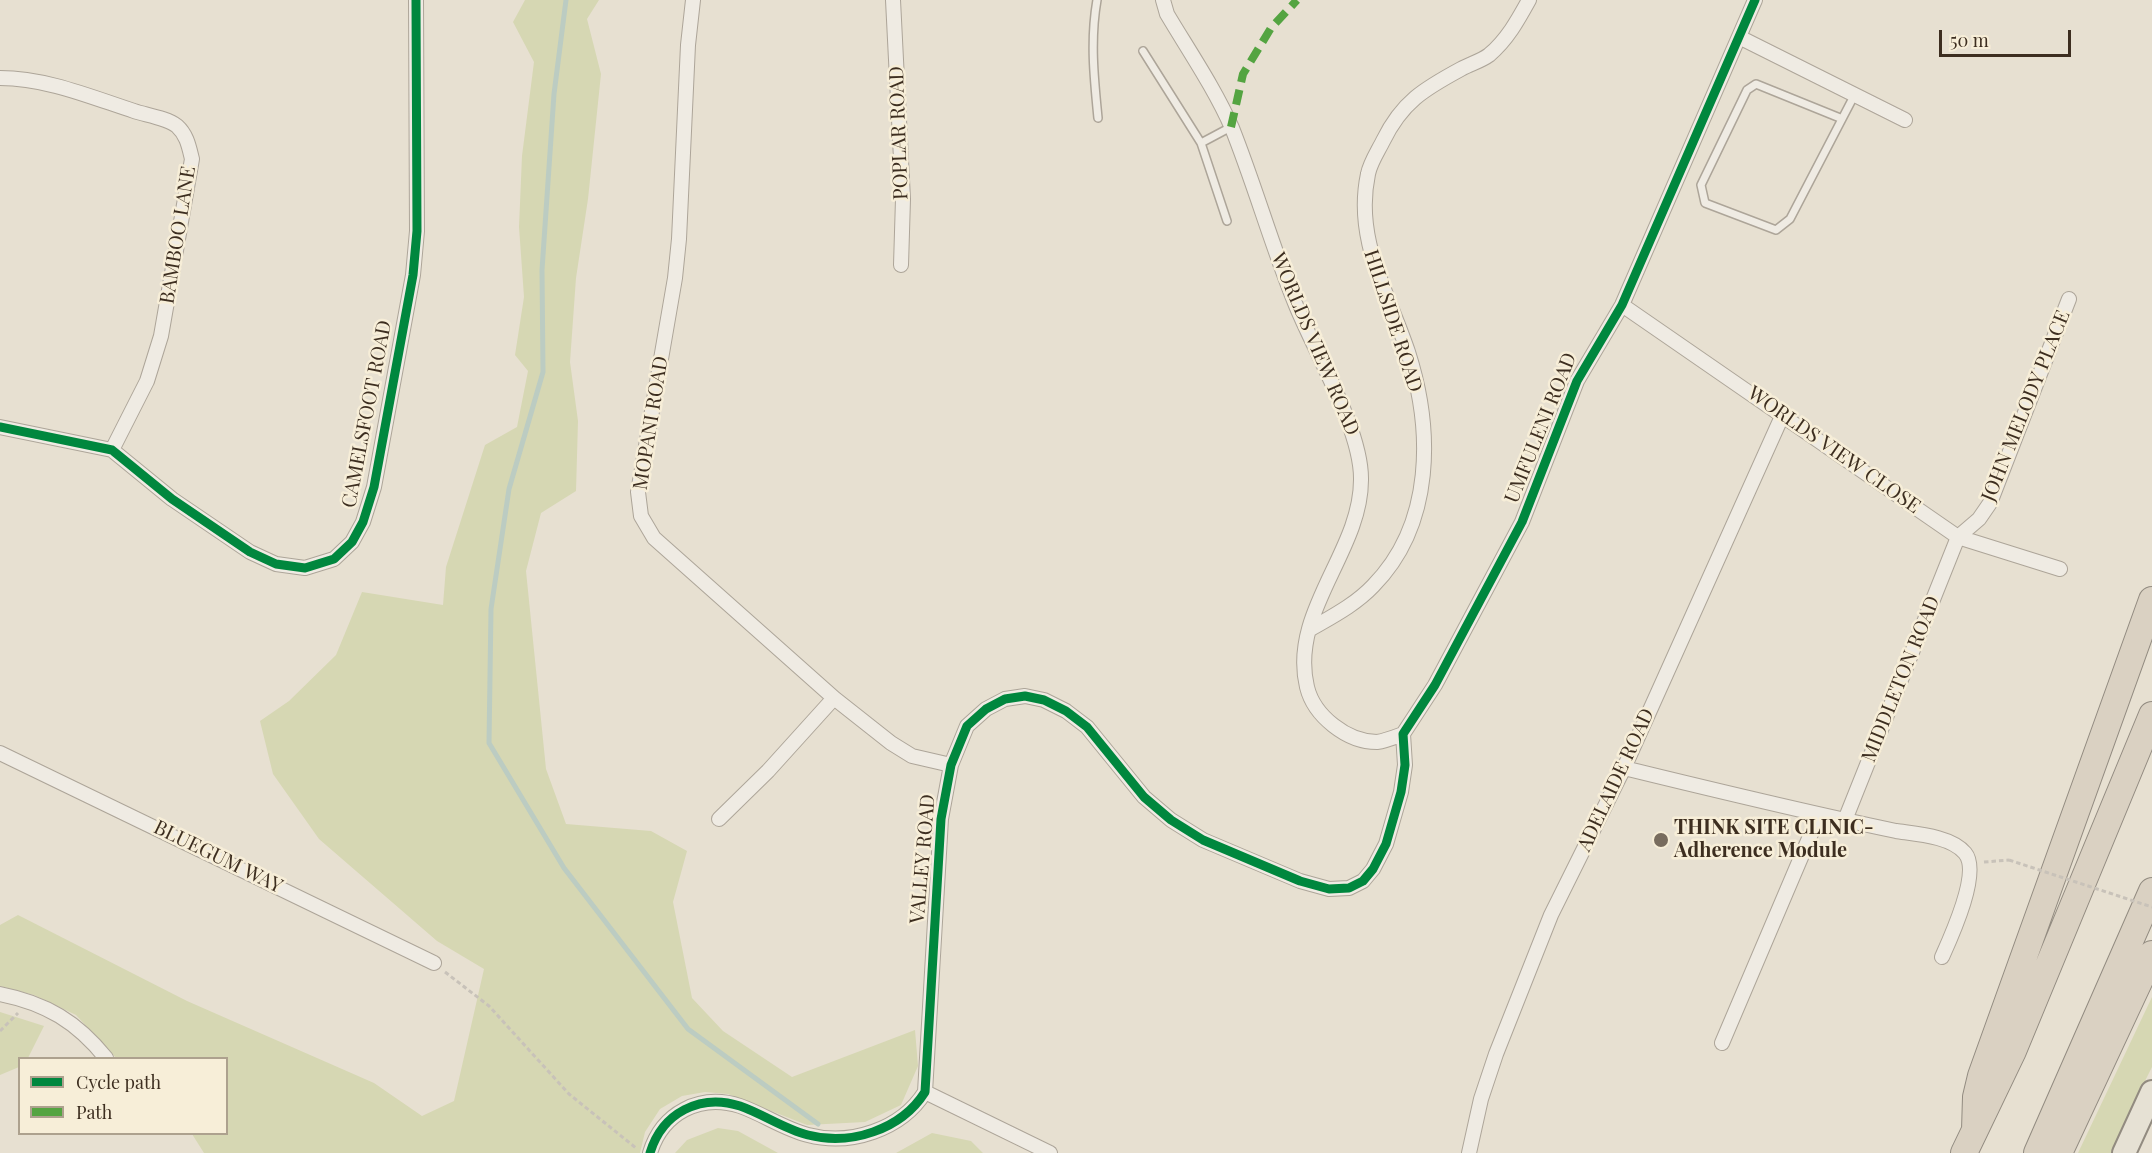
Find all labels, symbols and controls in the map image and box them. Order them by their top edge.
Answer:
scale bar [1942,18,2074,56]
text: 50 m [1950,28,1989,52]
street label: POPLAR ROAD [885,66,913,200]
street label: BAMBOO LANE [155,164,201,306]
street label: HILLSIDE ROAD [1359,247,1427,395]
street label: WORLDS VIEW ROAD [1266,249,1364,439]
street label: JOHN MELODY PLACE [1977,307,2075,505]
street label: CAMELSFOOT ROAD [337,318,397,510]
street label: UMFULENI ROAD [1500,349,1582,507]
street label: MOPANI ROAD [629,354,673,492]
street label: WORLDS VIEW CLOSE [1743,381,1925,519]
street label: MIDDLETON ROAD [1857,592,1945,766]
street label: ADELAIDE ROAD [1572,705,1660,855]
street label: VALLEY ROAD [905,793,941,925]
street label: BLUEGUM WAY [150,815,286,899]
place label: THINK SITE CLINIC- Adherence Module [1674,816,1874,863]
marker: THINK SITE CLINIC- Adherence Module [1652,831,1670,849]
legend [18,1057,228,1135]
text: Cycle path [76,1070,161,1094]
text: Path [76,1100,112,1124]

